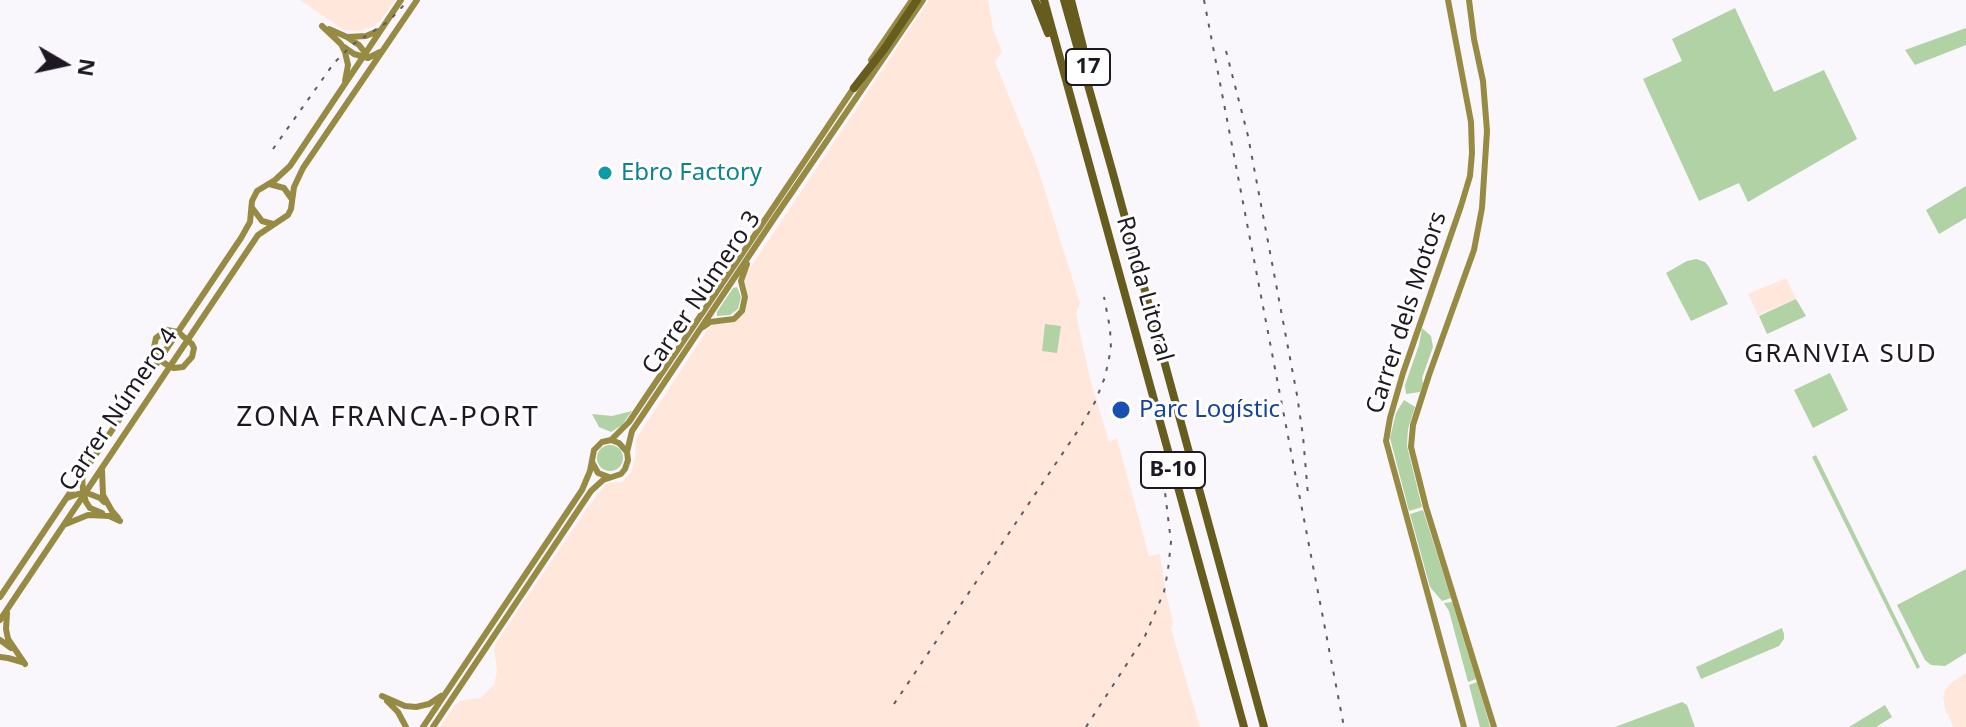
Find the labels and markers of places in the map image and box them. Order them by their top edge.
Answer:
place label: Ebro Factory [621,159,762,187]
marker: Ebro Factory [596,164,614,182]
place label: Parc Logístic [1139,396,1280,424]
marker: Parc Logístic [1110,399,1132,421]

